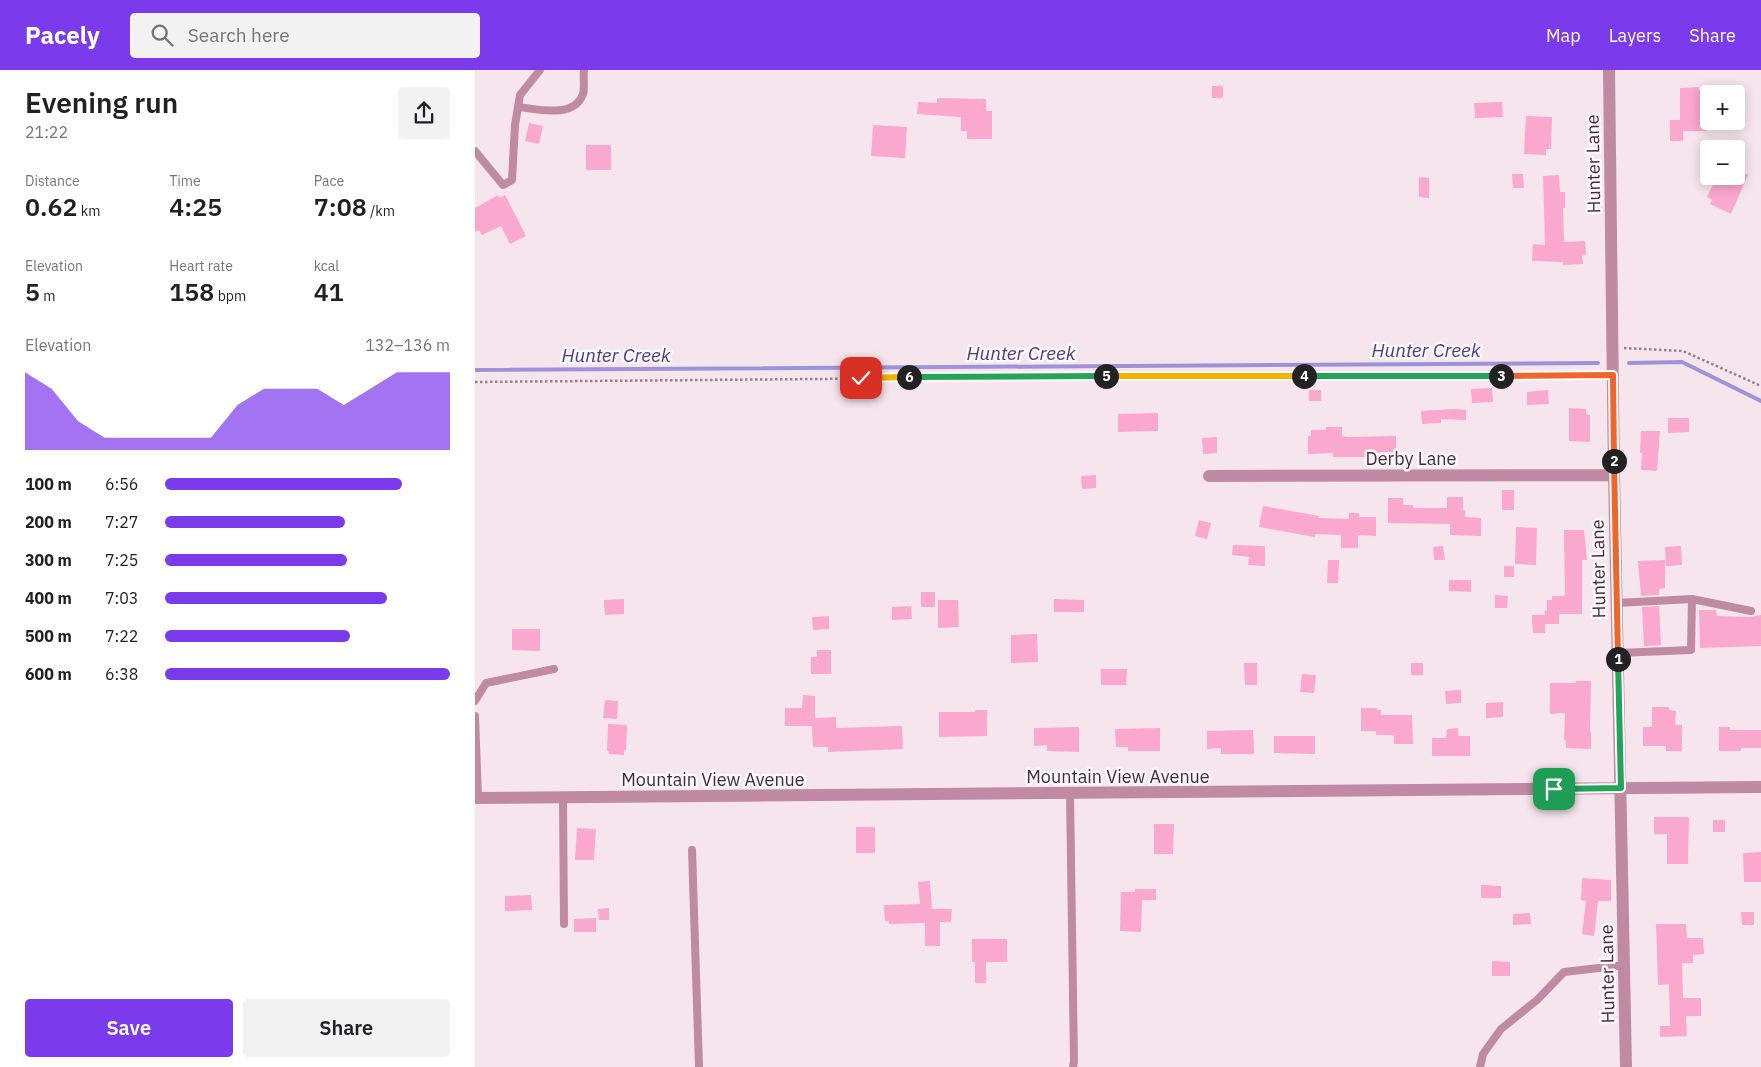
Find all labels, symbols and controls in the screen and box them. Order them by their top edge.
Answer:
search box [130,13,480,58]
text: Pacely [25,19,100,51]
icon: search [148,21,176,49]
text: Search here [188,23,290,47]
text: Map [1546,24,1581,47]
text: Layers [1609,24,1661,47]
text: Share [1689,24,1736,47]
text: Evening run [25,84,178,121]
map controls [1700,85,1745,185]
button: + [1700,85,1745,130]
button: share [398,87,450,139]
street label: Hunter Lane [1581,114,1605,214]
text: 21:22 [25,122,68,142]
button: − [1700,140,1745,185]
text: Distance [25,172,80,190]
text: Time [169,172,201,190]
text: Pace [314,172,344,190]
text: 0.62 [25,190,77,223]
text: 4:25 [169,190,222,223]
text: 7:08 [314,190,367,223]
text: km [77,202,100,220]
text: /km [367,202,395,220]
text: Elevation [25,257,83,275]
text: Heart rate [169,257,233,275]
text: kcal [314,257,339,275]
text: 5 [25,275,40,308]
text: 158 [169,275,214,308]
text: 41 [314,275,344,308]
text: m [40,287,56,305]
text: bpm [214,287,246,305]
text: Elevation [25,335,91,355]
text: 132–136 m [365,335,450,355]
water label: Hunter Creek [1371,338,1482,362]
water label: Hunter Creek [966,341,1077,365]
water label: Hunter Creek [561,343,672,367]
pin [840,357,882,399]
icon: check [847,364,875,392]
pin: 6 [897,364,921,390]
pin: 5 [1093,364,1119,388]
pin: 4 [1291,364,1317,388]
pin: 3 [1489,364,1513,388]
text: 5 [1102,367,1111,385]
text: 4 [1300,367,1309,385]
text: 3 [1497,367,1506,385]
text: 6 [905,368,914,386]
street label: Derby Lane [1366,447,1457,470]
pin: 2 [1601,448,1627,474]
text: 2 [1610,452,1619,470]
text: 100 m [25,474,72,494]
text: 6:56 [105,474,138,494]
text: 200 m [25,512,72,532]
text: 7:27 [105,512,138,532]
street label: Hunter Lane [1586,519,1610,619]
text: 300 m [25,550,72,570]
text: 7:25 [105,550,138,570]
text: 400 m [25,588,72,608]
text: 7:03 [105,588,138,608]
text: 500 m [25,626,72,646]
text: 7:22 [105,626,138,646]
pin: 1 [1605,646,1631,672]
text: 1 [1614,650,1623,668]
text: 600 m [25,664,72,684]
text: 6:38 [105,664,138,684]
street label: Mountain View Avenue [1026,765,1210,788]
street label: Mountain View Avenue [621,768,805,791]
pin [1533,768,1575,810]
icon: arrive [1540,775,1568,803]
street label: Hunter Lane [1595,924,1619,1024]
button: Save [25,999,233,1057]
button: Share [243,999,450,1057]

